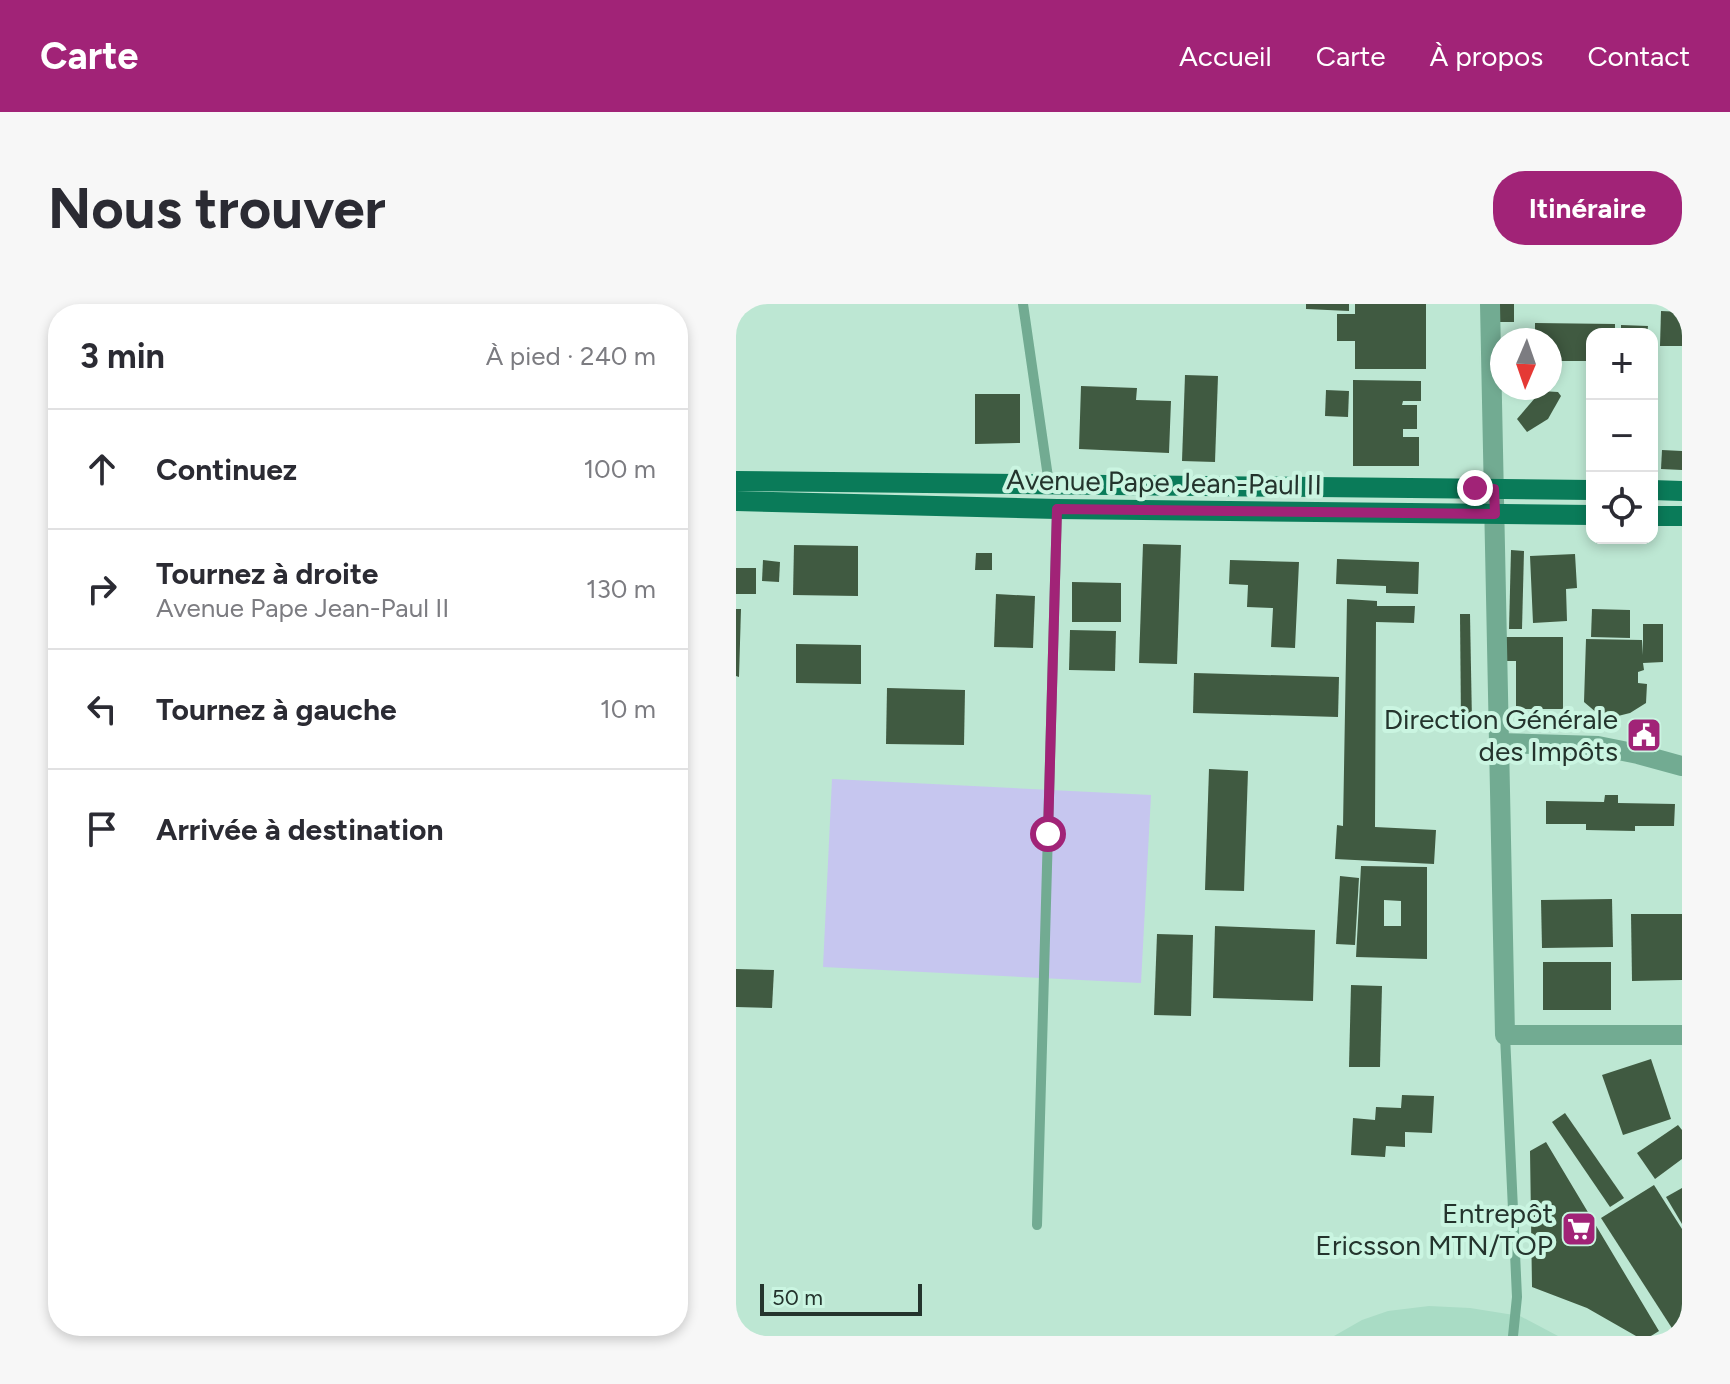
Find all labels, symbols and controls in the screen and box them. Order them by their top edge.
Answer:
text: Carte [40,33,138,79]
text: Accueil [1179,39,1272,73]
text: Carte [1316,39,1385,73]
text: À propos [1429,39,1543,73]
text: Contact [1587,39,1690,73]
button: Itinéraire [1493,171,1682,245]
text: Nous trouver [48,175,386,242]
north arrow [1490,328,1562,400]
map controls [1586,328,1658,544]
button: + [1586,328,1658,400]
text: 3 min [80,336,165,377]
text: À pied · 240 m [486,340,656,372]
button: − [1586,400,1658,472]
icon: ahead [80,447,124,491]
text: Continuez [156,451,297,488]
text: 100 m [583,453,656,485]
street label: Avenue Pape Jean-Paul II [1006,462,1322,502]
route end [1457,470,1493,506]
button: locate [1586,472,1658,544]
text: Tournez à droite [156,555,378,592]
icon: right [80,567,124,611]
text: 130 m [586,573,656,605]
text: Avenue Pape Jean-Paul II [156,592,449,624]
icon: left [80,687,124,731]
text: Tournez à gauche [156,691,397,728]
text: 10 m [600,693,656,725]
place label: Direction Générale des Impôts [1384,702,1618,768]
public building icon: Direction Générale des Impôts [1625,716,1663,754]
icon: arrive [80,807,124,851]
text: Arrivée à destination [156,811,443,848]
route start [1030,816,1066,852]
place label: Entrepôt Ericsson MTN/TOP [1315,1196,1553,1262]
supermarket icon: Entrepôt Ericsson MTN/TOP [1560,1210,1598,1248]
scale bar [760,1280,922,1316]
text: 50 m [772,1284,823,1311]

